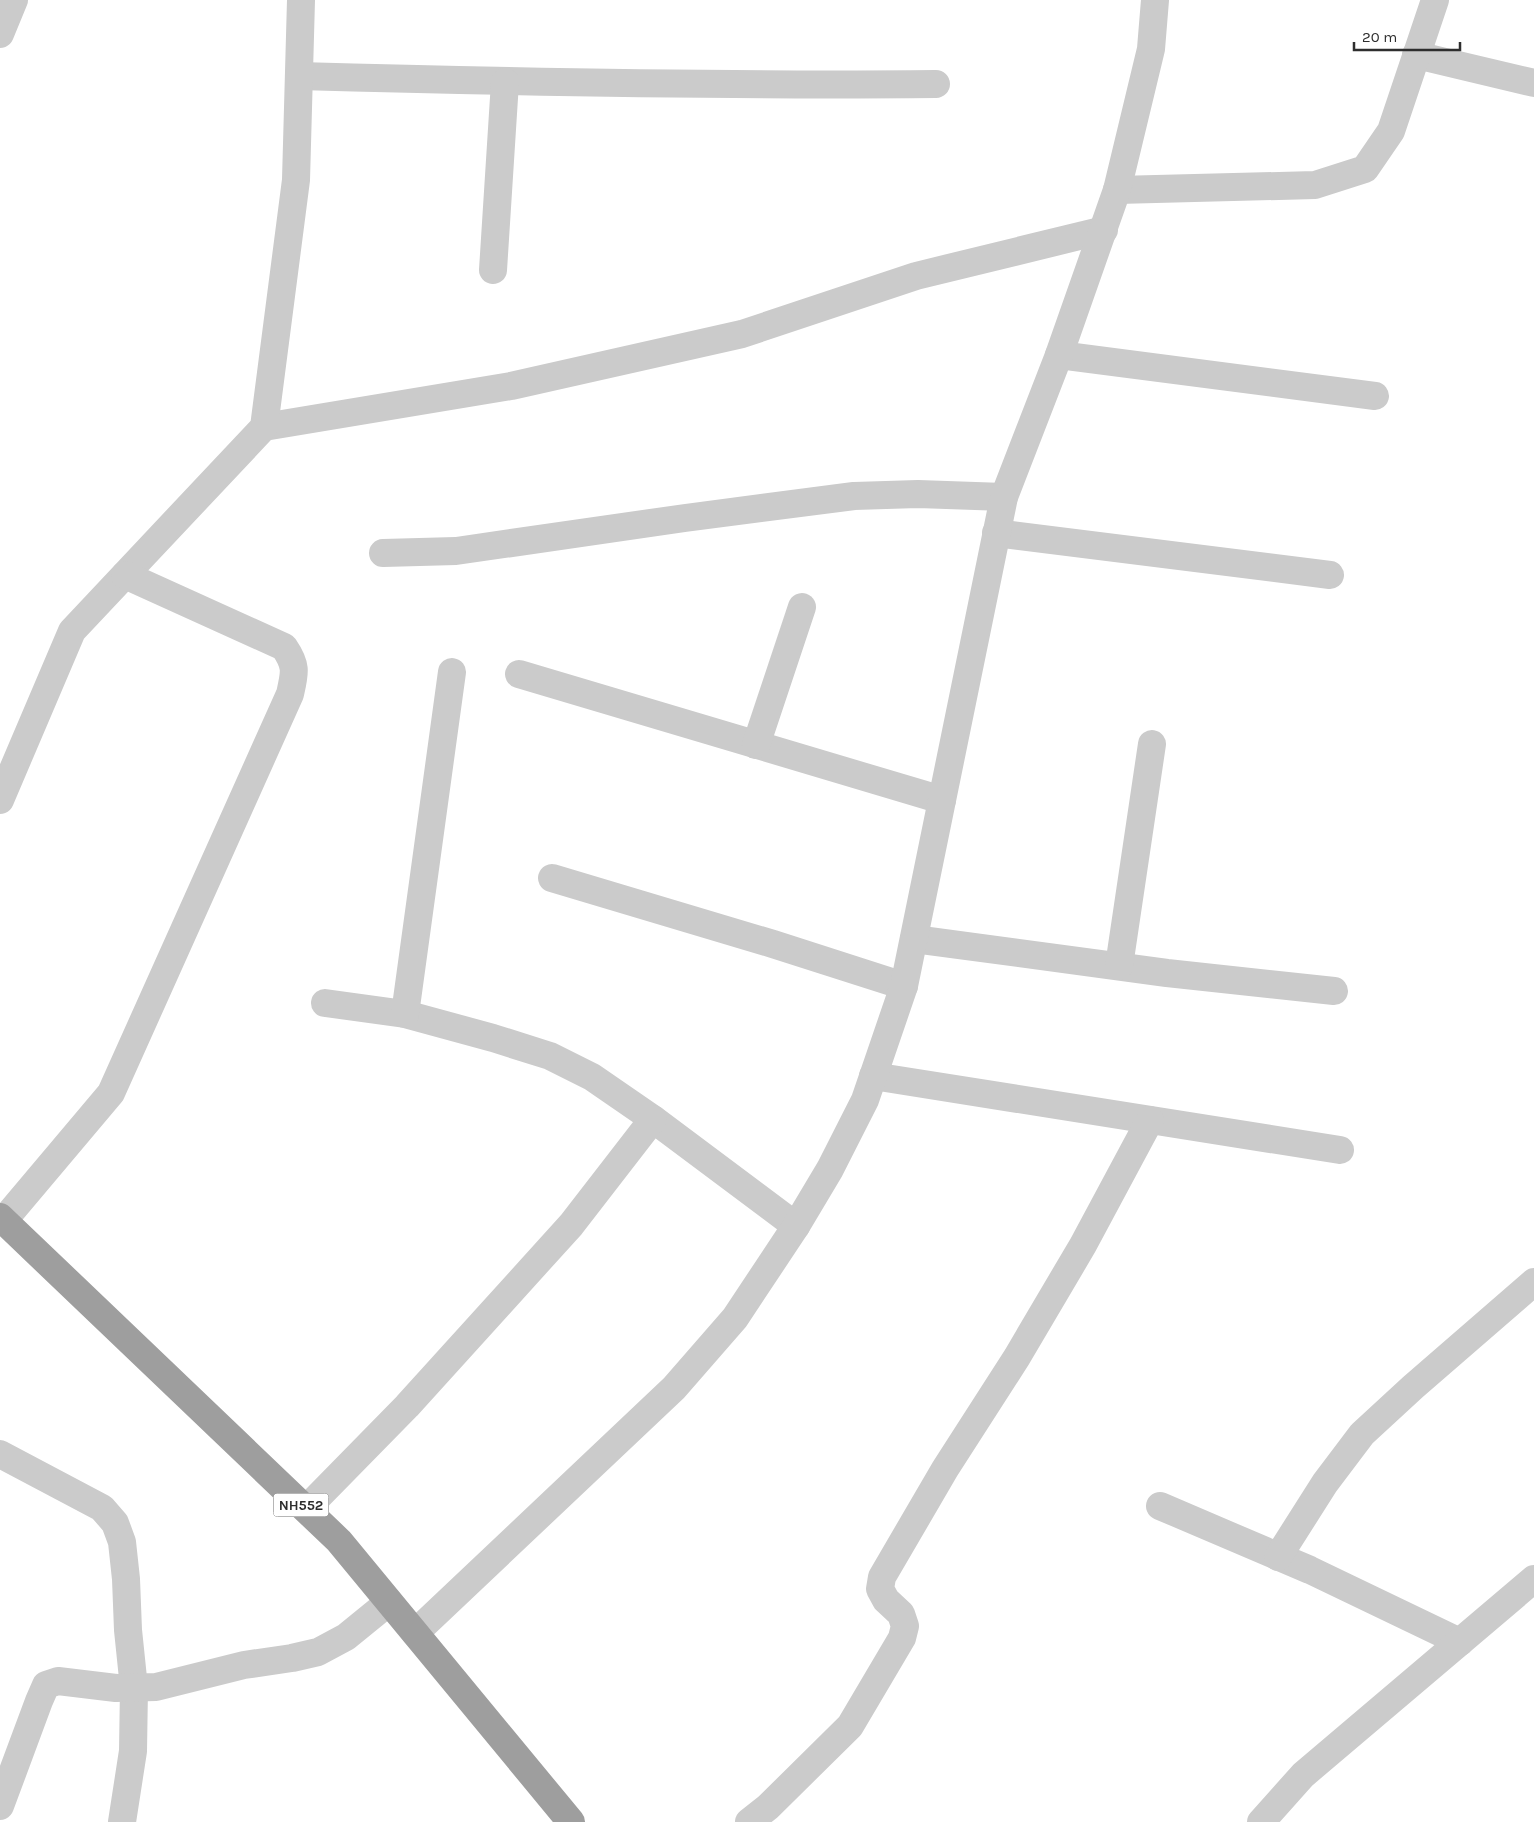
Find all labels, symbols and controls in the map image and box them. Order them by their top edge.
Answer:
scale bar [1354,20,1460,52]
text: 20 m [1362,28,1397,46]
road number: NH552 [274,1494,328,1516]

